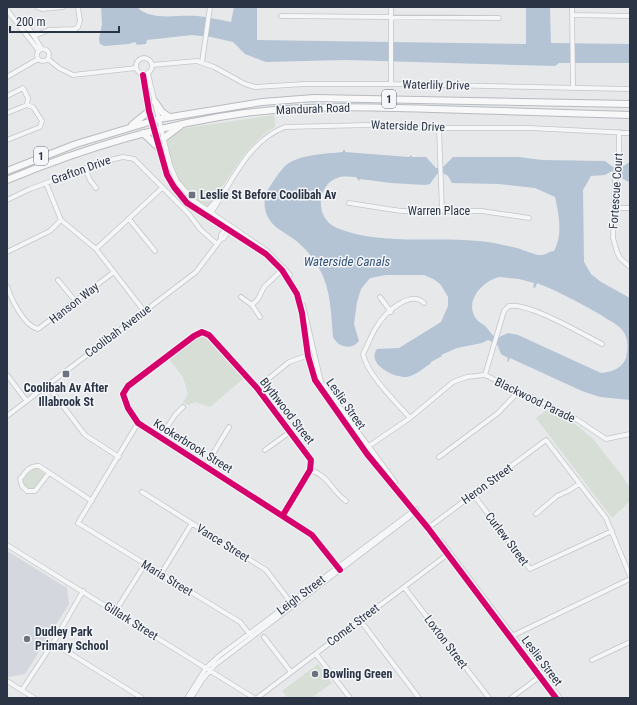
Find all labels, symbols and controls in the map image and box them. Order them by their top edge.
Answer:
scale bar [10,8,119,34]
text: 200 m [16,15,46,29]
street label: Waterlily Drive [402,77,470,93]
road number: 1 [382,90,396,108]
street label: Mandurah Road [276,101,350,117]
street label: Waterside Drive [371,118,446,134]
road number: 1 [34,147,48,165]
street label: Fortescue Court [606,152,626,229]
street label: Grafton Drive [49,153,113,187]
place label: Leslie St Before Coolibah Av [200,188,337,202]
marker: Leslie St Before Coolibah Av [187,190,197,200]
street label: Warren Place [408,204,471,218]
water label: Waterside Canals [304,254,391,269]
street label: Hanson Way [47,279,101,327]
street label: Coolibah Avenue [82,301,154,360]
marker: Coolibah Av After Illabrook St [61,369,71,379]
street label: Blackwood Parade [493,374,578,426]
street label: Blythwood Street [257,375,318,447]
street label: Leslie Street [323,376,369,432]
place label: Coolibah Av After Illabrook St [24,381,108,409]
street label: Kookerbrook Street [151,416,236,476]
street label: Heron Street [459,461,515,507]
street label: Curlew Street [482,510,532,569]
street label: Vance Street [194,521,253,565]
street label: Maria Street [139,557,196,599]
street label: Leigh Street [274,572,328,618]
street label: Gillark Street [101,599,161,643]
street label: Comet Street [324,601,382,649]
street label: Loxton Street [421,613,471,672]
place label: Dudley Park Primary School [35,625,108,653]
street label: Leslie Street [519,633,566,689]
marker: Dudley Park Primary School [22,634,32,644]
place label: Bowling Green [323,667,392,681]
marker: Bowling Green [310,669,320,679]

